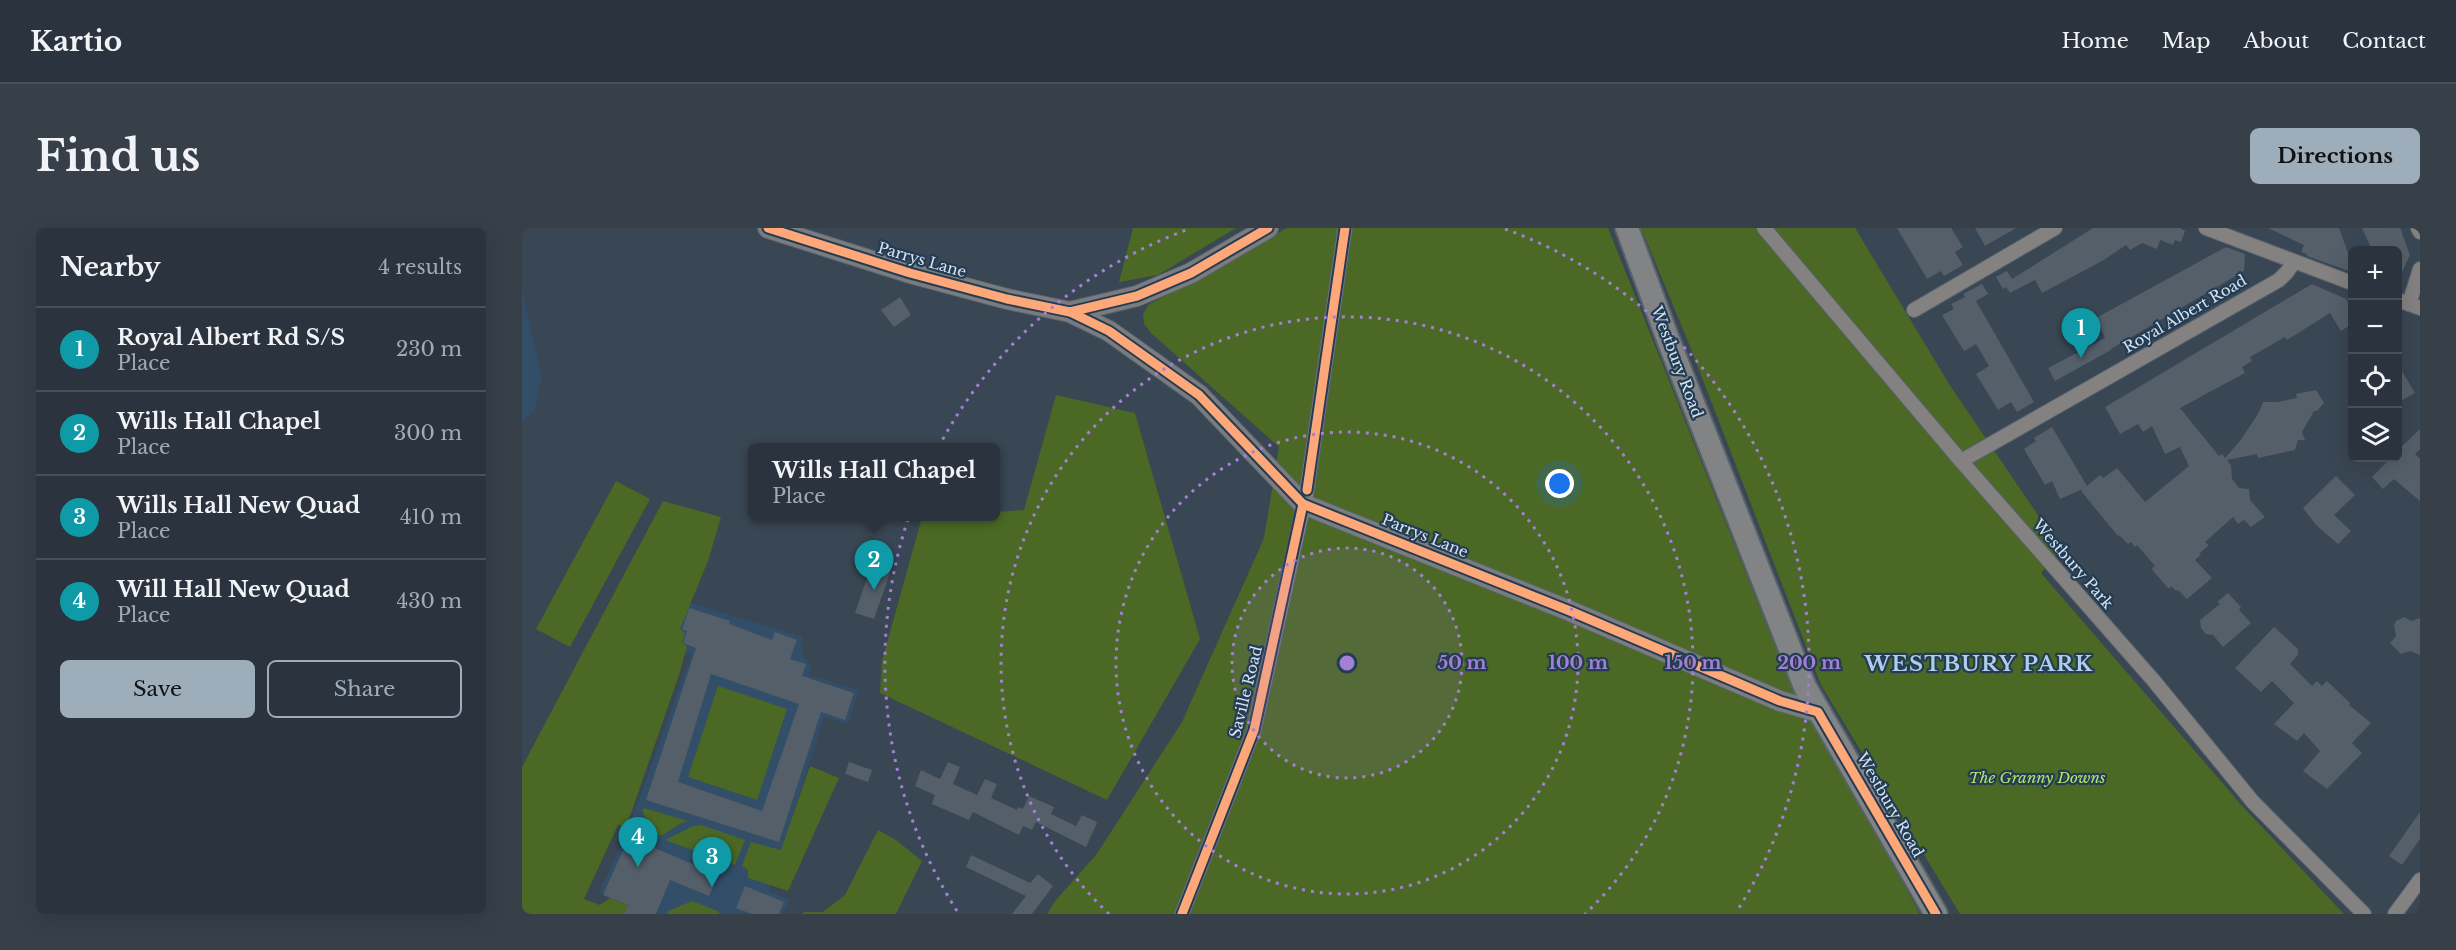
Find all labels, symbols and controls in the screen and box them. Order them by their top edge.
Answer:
text: Kartio [30,24,122,59]
text: Home [2062,28,2129,54]
text: Map [2162,28,2210,54]
text: About [2243,28,2309,54]
text: Contact [2342,28,2426,54]
button: Directions [2250,128,2420,184]
text: Find us [36,130,200,182]
street label: Parrys Lane [876,238,969,281]
map controls [2348,246,2402,462]
button: + [2348,246,2402,300]
text: Nearby [60,251,161,283]
text: 4 results [378,255,462,279]
street label: Royal Albert Road [2120,270,2250,357]
button: − [2348,300,2402,354]
street label: Westbury Road [1647,302,1707,420]
pin: 1 [2062,308,2100,358]
text: Royal Albert Rd S/S [117,324,345,351]
text: 1 [75,337,84,361]
text: 230 m [396,337,462,361]
text: Place [117,351,171,375]
button: locate [2348,354,2402,408]
text: Wills Hall Chapel [117,408,321,435]
button: layers [2348,408,2402,462]
text: 2 [73,421,86,445]
text: 300 m [394,421,462,445]
text: Place [117,435,171,459]
popup [748,443,1000,521]
text: Wills Hall Chapel [772,457,976,484]
your location [1545,469,1574,498]
text: Place [772,484,826,508]
text: Wills Hall New Quad [117,492,360,519]
text: 3 [73,505,86,529]
text: 410 m [400,505,462,529]
street label: Parrys Lane [1379,510,1471,561]
street label: Westbury Park [2029,514,2118,613]
text: Place [117,519,171,543]
pin: 2 [854,540,894,590]
text: Will Hall New Quad [117,576,350,603]
text: 4 [73,589,86,613]
text: 430 m [397,589,462,613]
text: Place [117,603,171,627]
street label: Saville Road [1225,644,1266,740]
district label: WESTBURY PARK [1863,651,2094,677]
text: 50 m [1438,652,1487,674]
text: 100 m [1548,652,1608,674]
text: 150 m [1665,652,1722,674]
text: 200 m [1777,652,1841,674]
centre of rings [1337,653,1357,673]
button: Save [60,660,255,718]
button: Share [267,660,462,718]
street label: Westbury Road [1852,748,1928,861]
park label: The Granny Downs [1968,768,2106,787]
pin: 4 [618,818,658,867]
pin: 3 [692,838,732,887]

